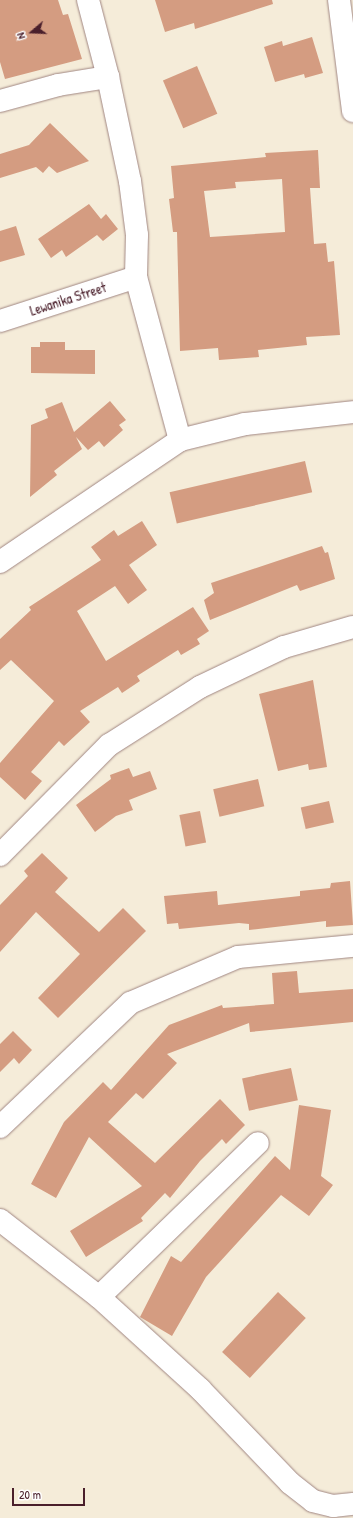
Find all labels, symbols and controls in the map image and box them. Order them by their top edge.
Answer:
north arrow [12,12,52,52]
text: N [13,31,28,41]
street label: Lewanika Street [28,279,108,319]
scale bar [14,1480,87,1506]
text: 20 m [19,1486,41,1503]

